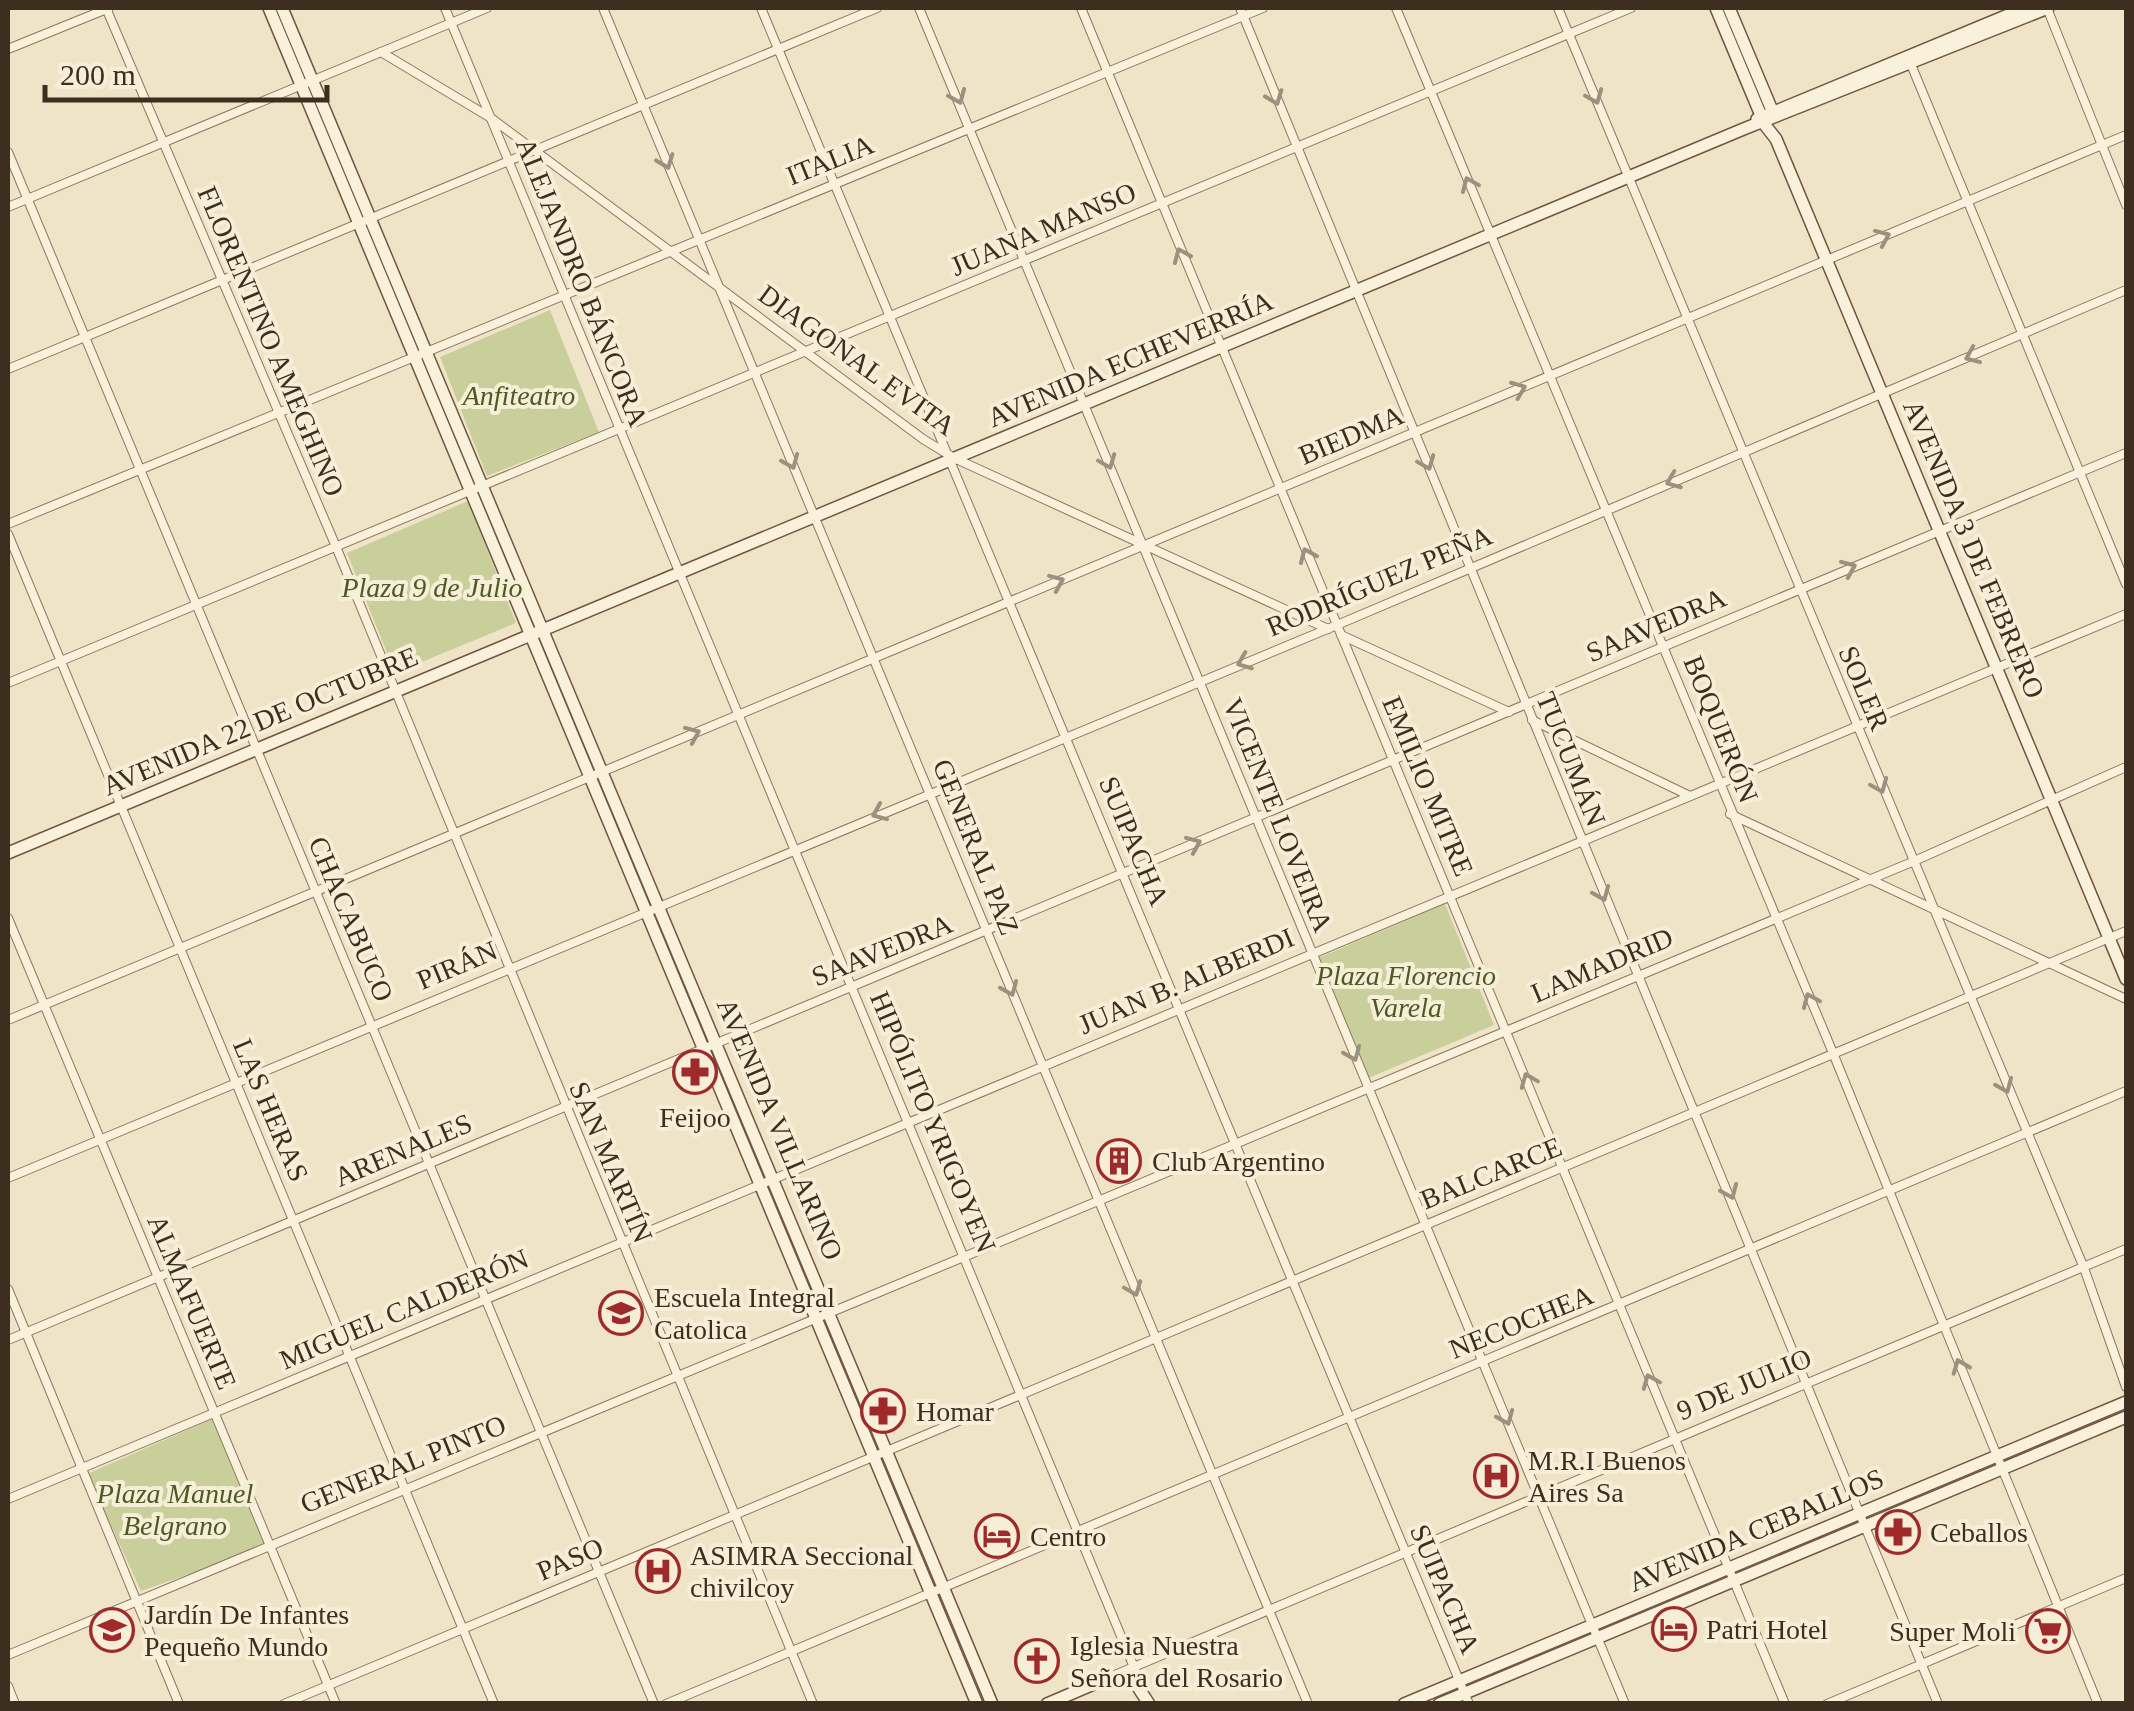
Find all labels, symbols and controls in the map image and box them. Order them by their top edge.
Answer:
scale bar [45,40,328,102]
text: 200 m [60,58,136,91]
one-way arrow [946,87,966,105]
one-way arrow [1584,88,1604,105]
one-way arrow [1263,89,1283,106]
street label: ITALIA [782,128,879,191]
street label: ALEJANDRO BÁNCORA [510,133,655,432]
one-way arrow [655,153,675,170]
street label: JUANA MANSO [946,176,1140,282]
one-way arrow [1461,176,1481,194]
street label: FLORENTINO AMEGHINO [192,181,350,501]
one-way arrow [1873,229,1891,249]
one-way arrow [1173,247,1193,265]
street label: DIAGONAL EVITA [753,278,962,442]
street label: AVENIDA ECHEVERRÍA [983,285,1278,433]
one-way arrow [1965,344,1982,364]
park label: Anfiteatro [461,380,575,411]
one-way arrow [1509,381,1526,401]
street label: AVENIDA 3 DE FEBRERO [1897,395,2051,703]
street label: BIEDMA [1294,399,1409,471]
one-way arrow [779,452,799,470]
one-way arrow [1097,453,1117,470]
one-way arrow [1415,453,1435,471]
one-way arrow [1665,469,1683,489]
street label: RODRÍGUEZ PEÑA [1262,519,1497,643]
one-way arrow [1299,547,1319,565]
one-way arrow [1839,560,1857,580]
park label: Plaza 9 de Julio [340,572,523,603]
one-way arrow [1047,574,1065,594]
street label: SAAVEDRA [1581,581,1731,668]
street label: AVENIDA 22 DE OCTUBRE [98,640,422,802]
street label: SOLER [1832,641,1896,735]
one-way arrow [1237,651,1254,671]
street label: BOQUERÓN [1677,651,1765,807]
street label: TUCUMÁN [1530,688,1612,830]
street label: EMILIO MITRE [1376,692,1480,880]
street label: VICENTE LOVEIRA [1217,693,1339,937]
one-way arrow [683,726,701,746]
street label: GENERAL PAZ [927,755,1025,939]
street label: SUIPACHA [1093,772,1175,911]
one-way arrow [1868,776,1888,794]
one-way arrow [872,802,889,822]
street label: CHACABUCO [302,832,400,1006]
one-way arrow [1184,836,1202,856]
one-way arrow [1590,883,1610,901]
street label: SAAVEDRA [807,907,958,992]
street label: LAMADRID [1526,921,1678,1009]
street label: JUAN B. ALBERDI [1074,922,1298,1040]
street label: PIRÁN [412,934,502,996]
park label: Plaza Florencio Varela [1315,960,1496,1023]
one-way arrow [998,978,1018,996]
street label: HIPÓLITO YRIGOYEN [864,987,1002,1257]
one-way arrow [1802,992,1822,1010]
street label: AVENIDA VILLARINO [711,993,849,1265]
street label: LAS HERAS [227,1034,315,1186]
one-way arrow [1341,1043,1361,1061]
pharmacy icon: Feijoo [672,1049,718,1095]
one-way arrow [1520,1072,1540,1090]
one-way arrow [1993,1076,2013,1094]
street label: SAN MARTÍN [563,1077,659,1247]
place label: Feijoo [659,1102,731,1133]
street label: ARENALES [330,1107,476,1193]
street label: BALCARCE [1416,1131,1566,1215]
building icon: Club Argentino [1096,1138,1142,1184]
place label: Club Argentino [1152,1146,1325,1177]
one-way arrow [1718,1182,1738,1200]
street label: ALMAFUERTE [141,1210,243,1394]
street label: MIGUEL CALDERÓN [275,1243,533,1375]
one-way arrow [1123,1279,1143,1297]
street label: NECOCHEA [1445,1279,1598,1365]
place label: Escuela Integral Catolica [654,1282,835,1345]
school or university icon: Escuela Integral Catolica [598,1290,644,1336]
street label: 9 DE JULIO [1672,1342,1816,1426]
one-way arrow [1952,1358,1972,1375]
one-way arrow [1642,1373,1662,1391]
pharmacy icon: Homar [860,1388,906,1434]
place label: Homar [916,1396,994,1427]
one-way arrow [1495,1408,1515,1425]
street label: GENERAL PINTO [296,1409,510,1519]
place label: M.R.I Buenos Aires Sa [1528,1445,1686,1508]
hospital icon: M.R.I Buenos Aires Sa [1473,1453,1519,1499]
street label: AVENIDA CEBALLOS [1624,1462,1888,1598]
park label: Plaza Manuel Belgrano [96,1478,253,1541]
pharmacy icon: Ceballos [1875,1509,1921,1555]
hotel icon: Centro [974,1513,1020,1559]
place label: Ceballos [1930,1517,2028,1548]
street label: SUIPACHA [1404,1520,1486,1659]
place label: Centro [1030,1521,1106,1552]
street label: PASO [532,1531,608,1587]
place label: ASIMRA Seccional chivilcoy [690,1540,913,1603]
hospital icon: ASIMRA Seccional chivilcoy [635,1548,681,1594]
place label: Jardín De Infantes Pequeño Mundo [144,1599,349,1662]
hotel icon: Patri Hotel [1651,1606,1697,1652]
school or university icon: Jardín De Infantes Pequeño Mundo [89,1607,135,1653]
supermarket icon: Super Moli [2025,1608,2071,1654]
place label: Patri Hotel [1706,1614,1828,1645]
place label: Super Moli [1889,1616,2016,1647]
place label: Iglesia Nuestra Señora del Rosario [1070,1630,1283,1693]
church icon: Iglesia Nuestra Señora del Rosario [1014,1638,1060,1684]

